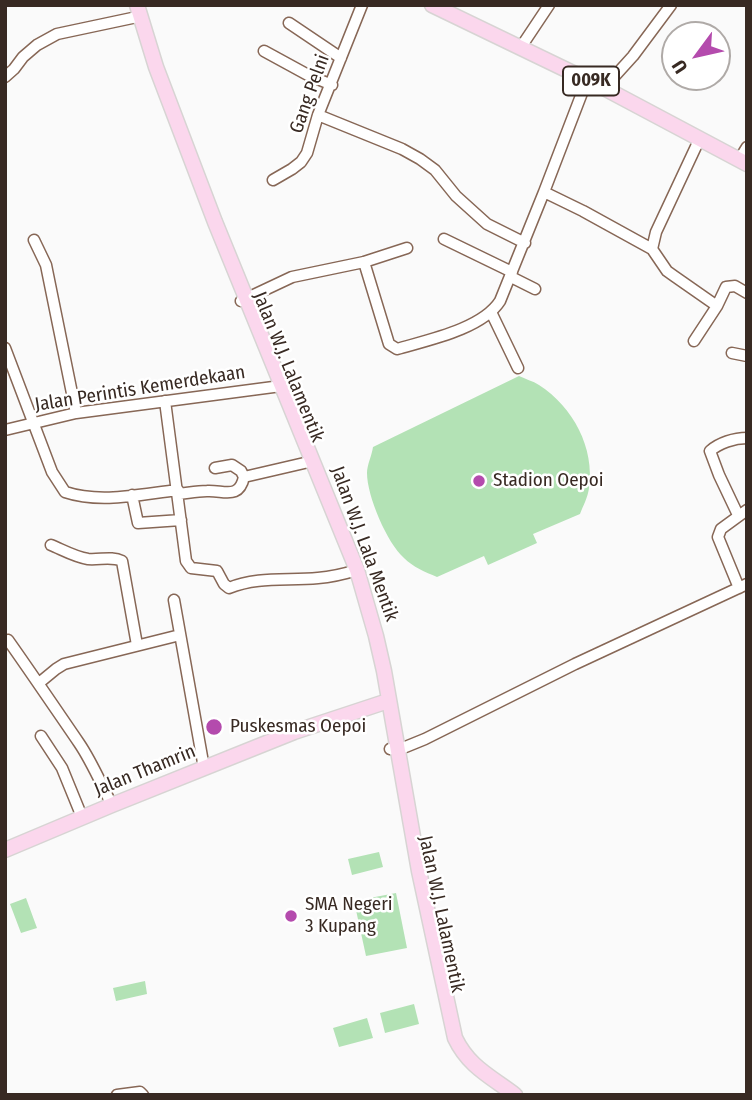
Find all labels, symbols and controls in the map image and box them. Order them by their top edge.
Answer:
north arrow [661,21,731,91]
street label: Gang Pelni [285,51,335,137]
text: U [667,56,692,78]
road number: 009K [563,66,619,96]
street label: Jalan W.J. Lalamentik [247,289,329,445]
street label: Jalan Perintis Kemerdekaan [33,361,247,417]
street label: Jalan W.J. Lala Mentik [325,463,403,625]
place label: Stadion Oepoi [493,470,603,492]
marker: Stadion Oepoi [471,473,487,489]
place label: Puskesmas Oepoi [230,716,366,738]
marker: Puskesmas Oepoi [204,717,224,737]
street label: Jalan Thamrin [91,740,199,802]
street label: Jalan W.J. Lalamentik [413,833,469,995]
place label: SMA Negeri 3 Kupang [305,894,393,938]
marker: SMA Negeri 3 Kupang [283,908,299,924]

